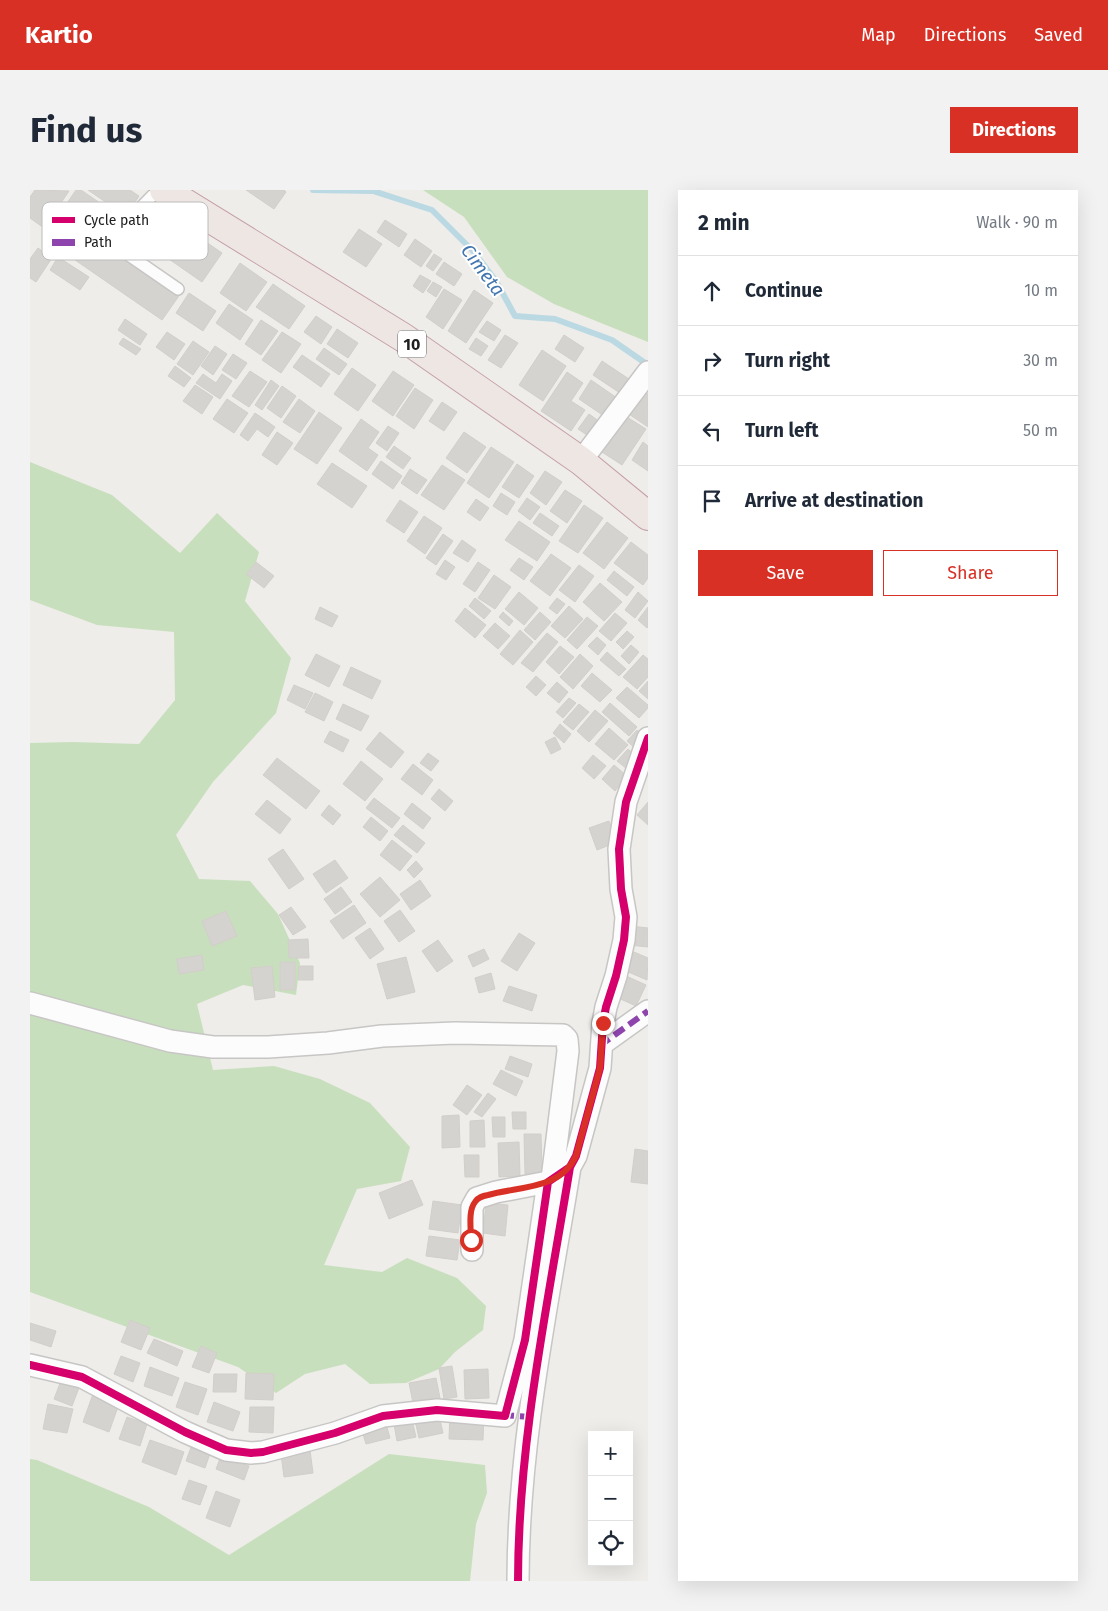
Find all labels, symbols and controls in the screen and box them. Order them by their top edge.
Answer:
text: Kartio [25,21,93,49]
text: Map [861,24,896,46]
text: Directions [924,24,1006,46]
text: Saved [1034,24,1083,46]
button: Directions [950,107,1078,153]
text: Find us [30,109,142,151]
legend [42,202,208,260]
text: 2 min [698,210,750,236]
text: Cycle path [84,212,149,229]
text: Walk · 90 m [976,213,1058,232]
text: Path [84,234,112,251]
water label: Cimeta [456,240,510,300]
icon: ahead [698,277,726,305]
text: Continue [745,279,823,302]
text: 10 m [1024,281,1058,300]
road number: 10 [398,330,426,358]
icon: right [698,347,726,375]
text: Turn right [745,349,830,372]
text: 30 m [1023,351,1058,370]
icon: left [698,417,726,445]
text: Turn left [745,419,819,442]
text: 50 m [1023,421,1058,440]
icon: arrive [698,487,726,515]
text: Arrive at destination [745,489,924,512]
button: Save [698,550,873,596]
button: Share [883,550,1058,596]
route end [592,1012,615,1035]
route start [460,1229,483,1252]
map controls [588,1431,633,1566]
button: + [588,1431,633,1476]
button: − [588,1476,633,1521]
button: locate [588,1521,633,1566]

